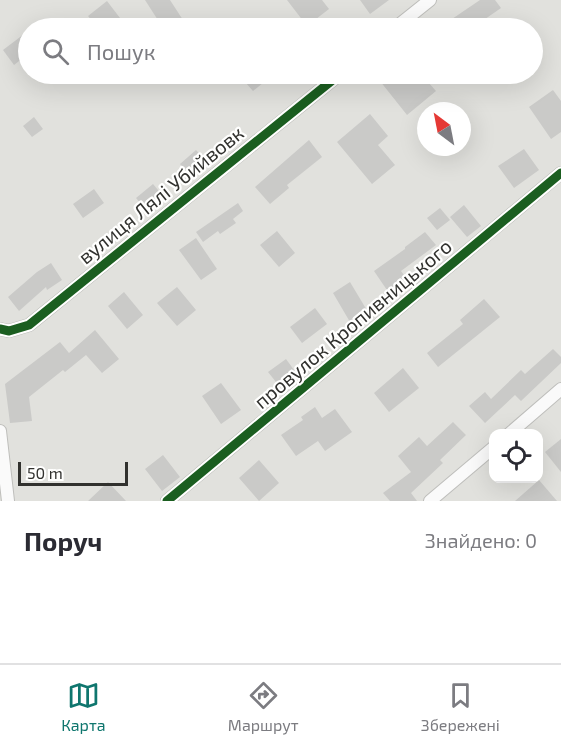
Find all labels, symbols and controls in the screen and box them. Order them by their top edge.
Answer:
search box [18,18,543,84]
icon: search [39,35,72,68]
text: Пошук [87,38,156,64]
north arrow [417,102,471,156]
street label: вулиця Лялі Убийвовк [73,120,249,269]
street label: провулок Кропивницького [249,233,457,414]
map controls [489,429,543,483]
button: locate [489,429,543,483]
scale bar [18,459,128,486]
text: 50 m [27,463,63,482]
text: Поруч [24,525,102,556]
text: Знайдено: 0 [425,528,537,552]
tab: Карта [61,679,106,734]
tab: Маршрут [228,679,299,734]
tab: Збережені [421,679,500,734]

